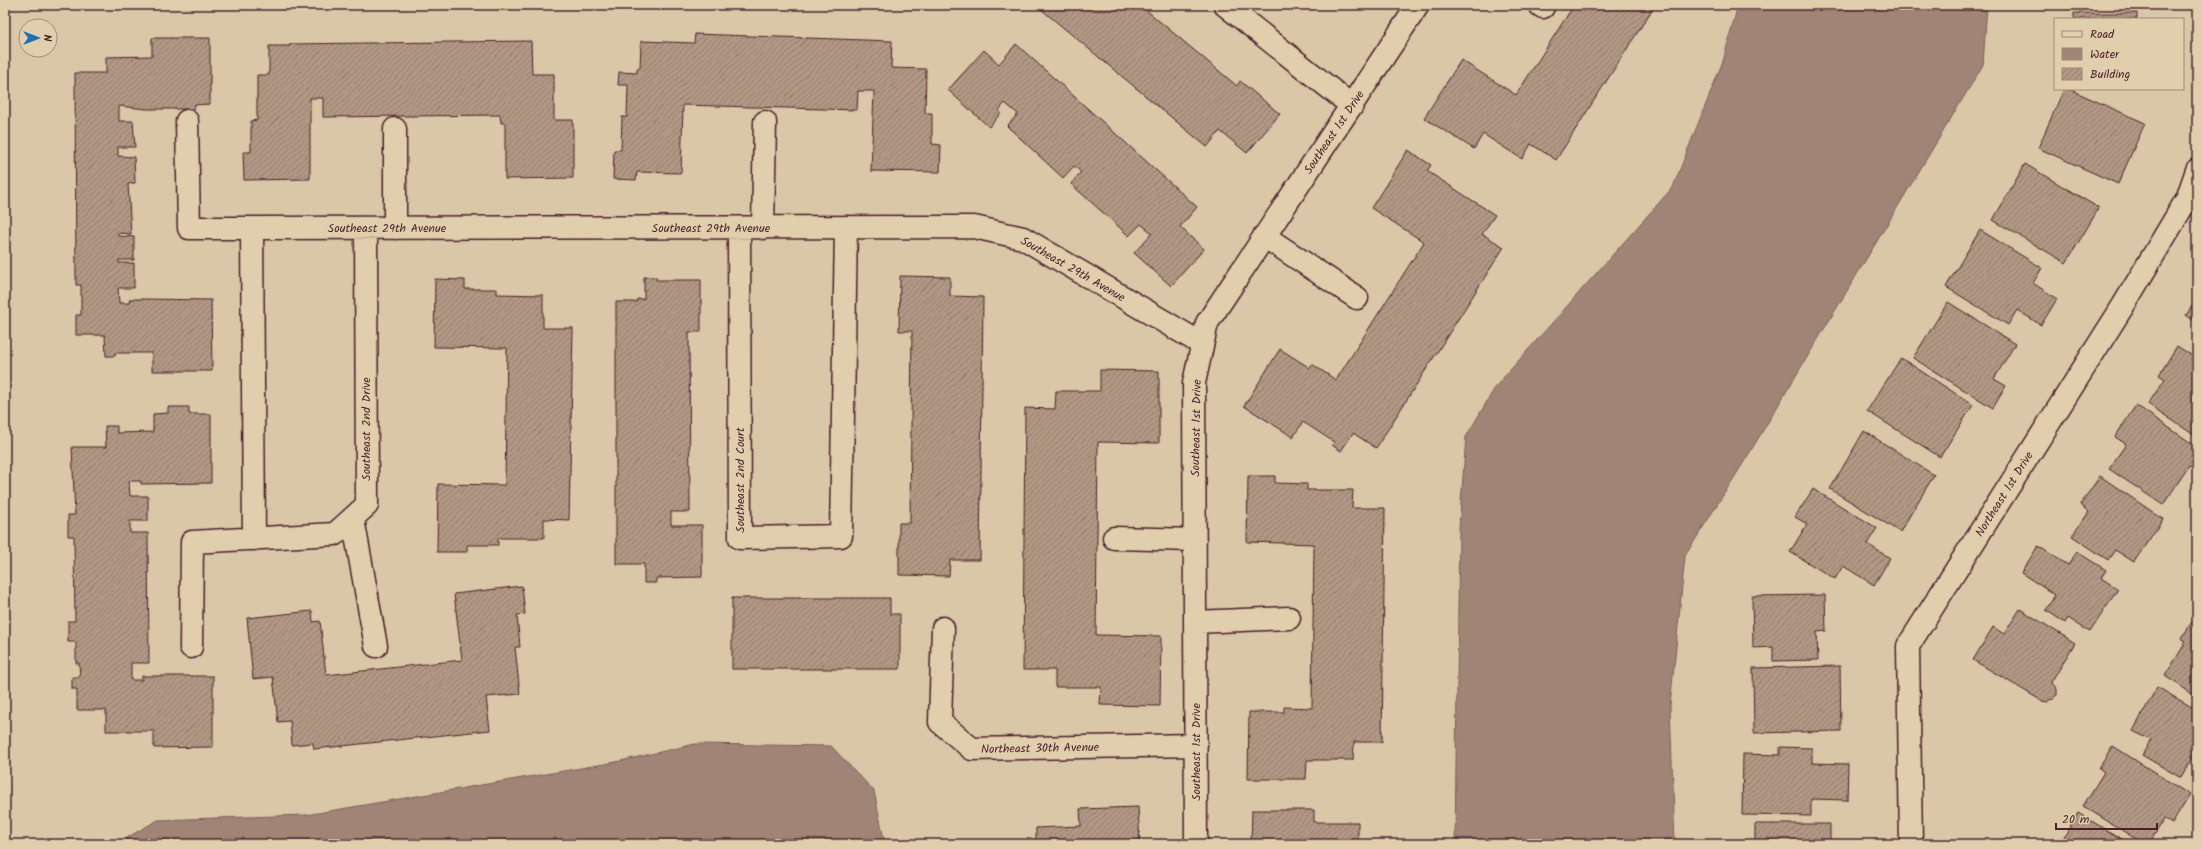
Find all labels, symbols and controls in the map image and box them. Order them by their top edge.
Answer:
north arrow [18,18,58,58]
legend [2054,18,2184,90]
text: Road [2090,25,2115,44]
text: N [38,35,56,42]
text: Water [2090,45,2120,64]
text: Building [2090,65,2130,84]
street label: Southeast 1st Drive [1299,86,1370,178]
street label: Southeast 29th Avenue [328,219,447,238]
street label: Southeast 29th Avenue [652,219,771,238]
street label: Southeast 29th Avenue [1017,232,1129,308]
street label: Southeast 2nd Drive [357,377,376,481]
street label: Southeast 1st Drive [1186,378,1207,477]
street label: Southeast 2nd Court [731,427,750,533]
street label: Northeast 1st Drive [1971,447,2039,541]
street label: Southeast 1st Drive [1187,703,1206,801]
street label: Northeast 30th Avenue [981,738,1100,759]
scale bar [2056,805,2157,831]
text: 20 m [2062,810,2090,829]

